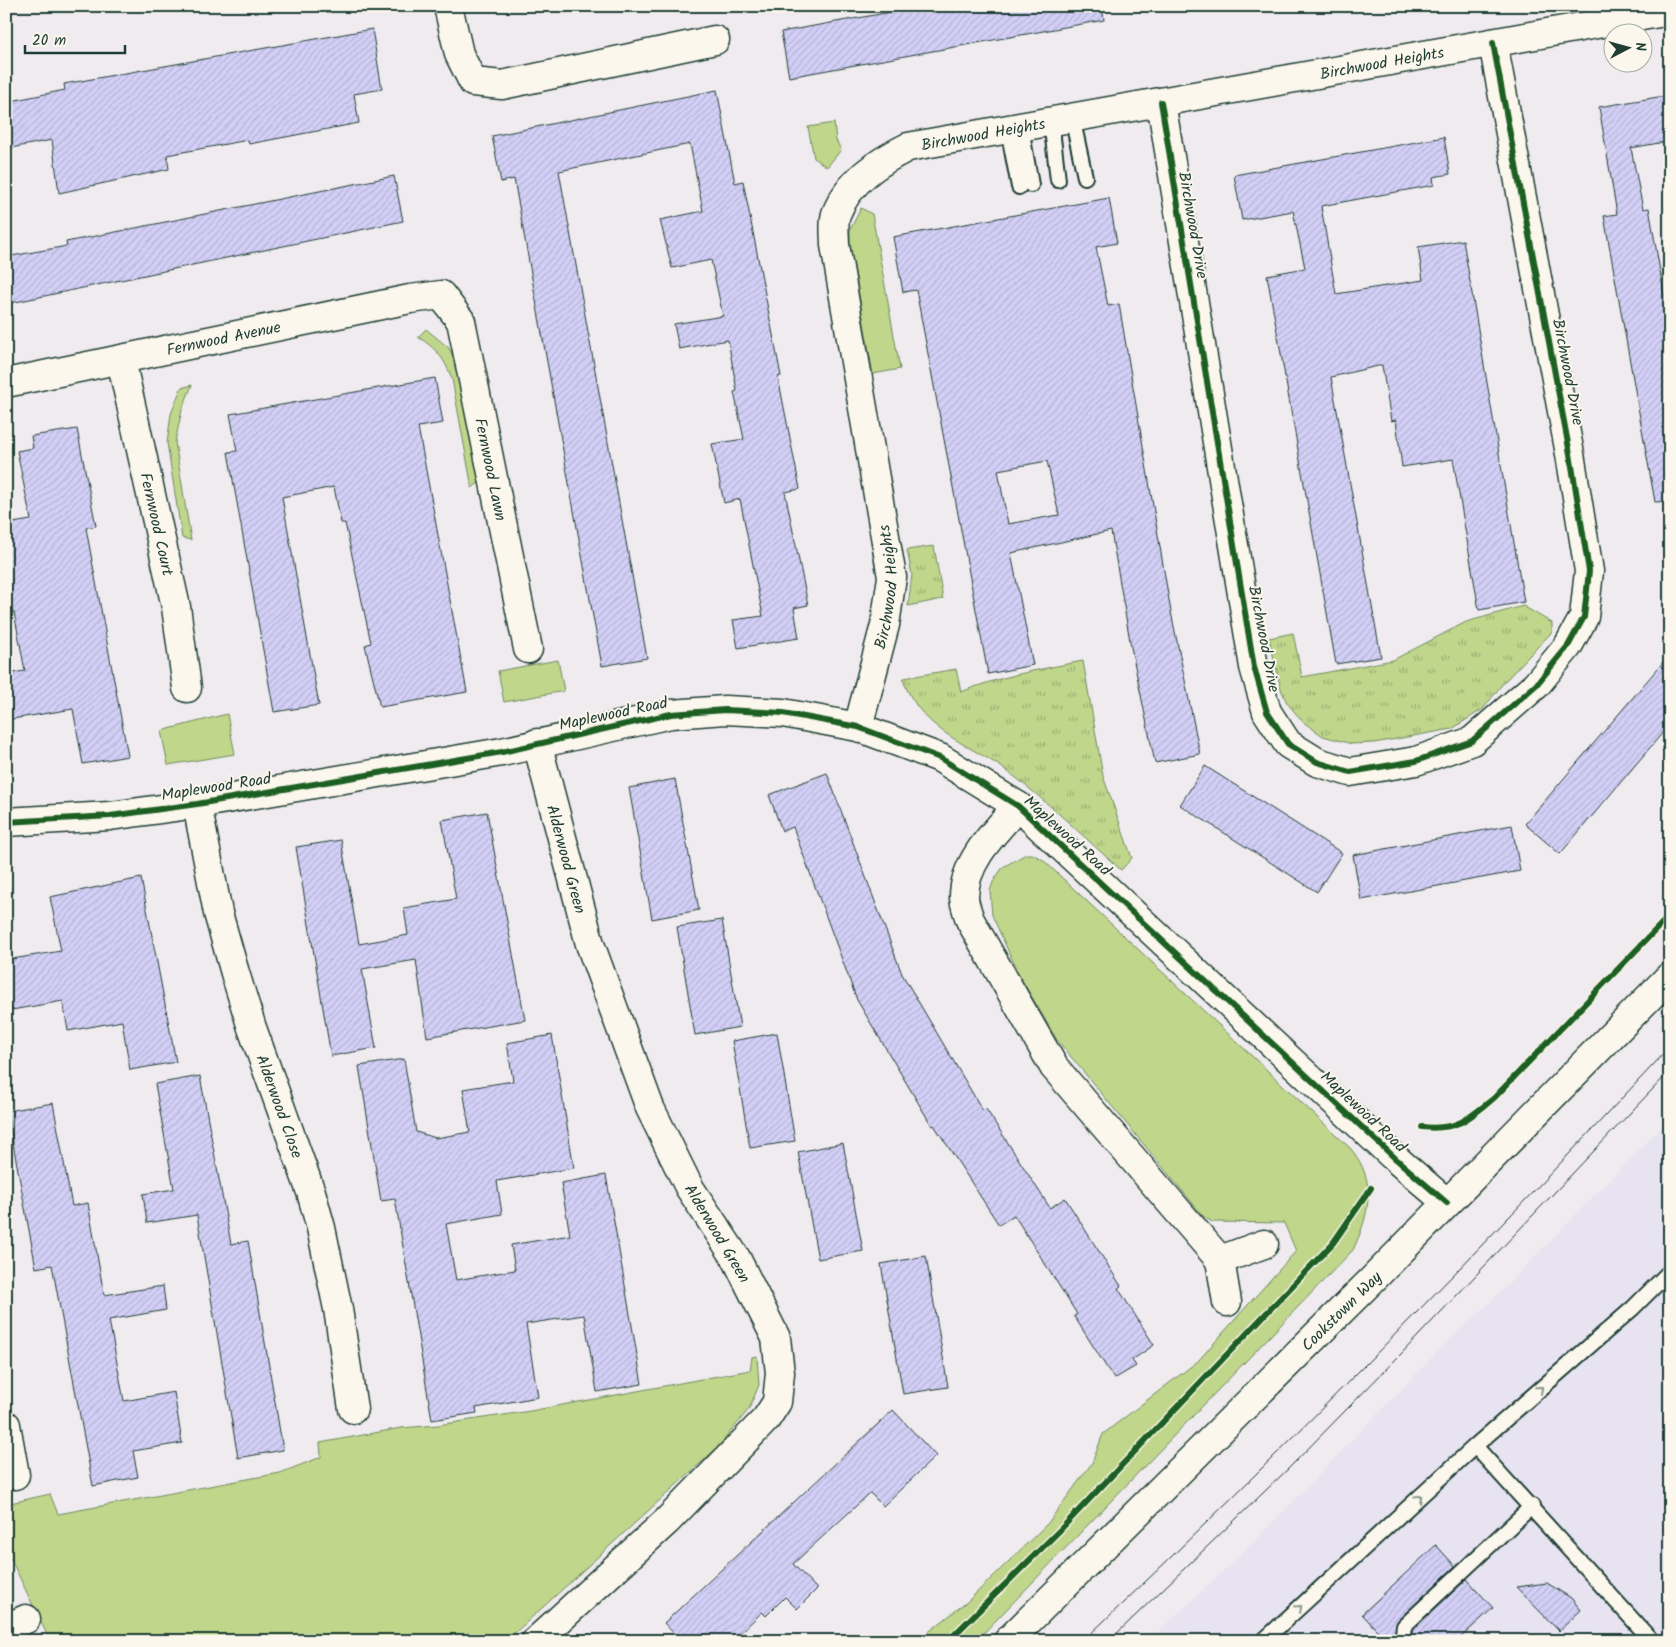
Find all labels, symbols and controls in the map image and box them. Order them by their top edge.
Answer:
scale bar [25,22,125,54]
north arrow [1604,22,1654,72]
text: 20 m [32,29,66,53]
street label: Birchwood Heights [1318,41,1446,87]
text: N [1629,41,1651,52]
street label: Birchwood Heights [919,112,1048,158]
street label: Birchwood Drive [1171,170,1214,281]
street label: Fernwood Avenue [164,315,283,363]
street label: Birchwood Drive [1545,317,1590,428]
street label: Fernwood Lawn [467,416,513,523]
street label: Fernwood Court [132,470,180,579]
street label: Birchwood Heights [868,522,906,652]
street label: Birchwood Drive [1241,584,1286,695]
street label: Maplewood Road [557,691,671,738]
street label: Maplewood Road [160,766,274,808]
street label: Maplewood Road [1018,790,1117,883]
street label: Alderwood Green [539,802,592,917]
street label: Alderwood Close [249,1051,309,1162]
street label: Maplewood Road [1314,1065,1413,1160]
street label: Alderwood Green [677,1179,756,1288]
street label: Cookstown Way [1296,1266,1389,1358]
one-way arrow [1534,1386,1543,1395]
one-way arrow [1413,1495,1422,1504]
one-way arrow [1294,1605,1303,1614]

